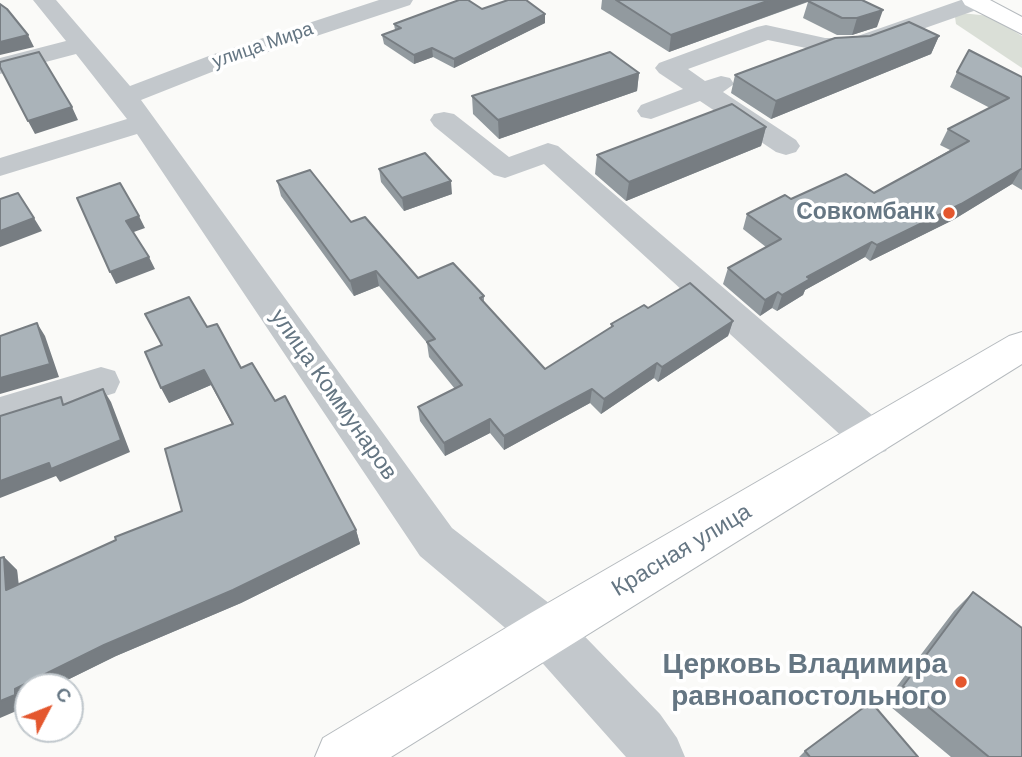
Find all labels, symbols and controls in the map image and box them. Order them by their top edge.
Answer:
street label: улица Мира [210,18,316,74]
place label: Совкомбанк [796,199,935,227]
marker: Совкомбанк [941,205,957,221]
street label: улица Коммунаров [264,304,402,486]
street label: Красная улица [607,499,757,603]
place label: Церковь Владимира равноапостольного [663,649,947,715]
north arrow [14,673,84,743]
marker: Церковь Владимира равноапостольного [953,674,969,690]
text: С [50,681,77,708]

